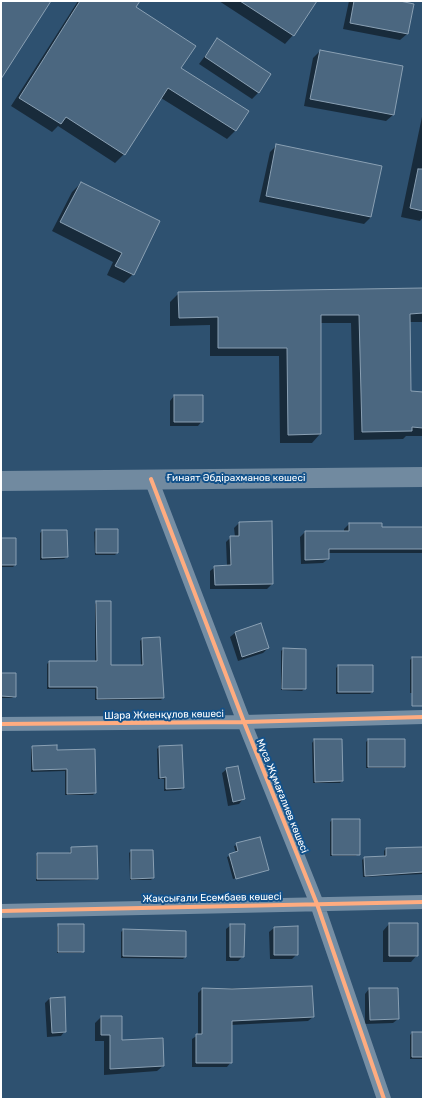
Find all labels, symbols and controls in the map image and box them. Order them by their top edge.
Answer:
street label: Ғинаят Әбдірахманов көшесі [167,472,305,484]
street label: Шара Жиенқұлов көшесі [104,708,224,722]
street label: Мұса Жұмағалиев көшесі [254,737,310,855]
street label: Жақсығали Есембаев көшесi [142,891,282,905]

